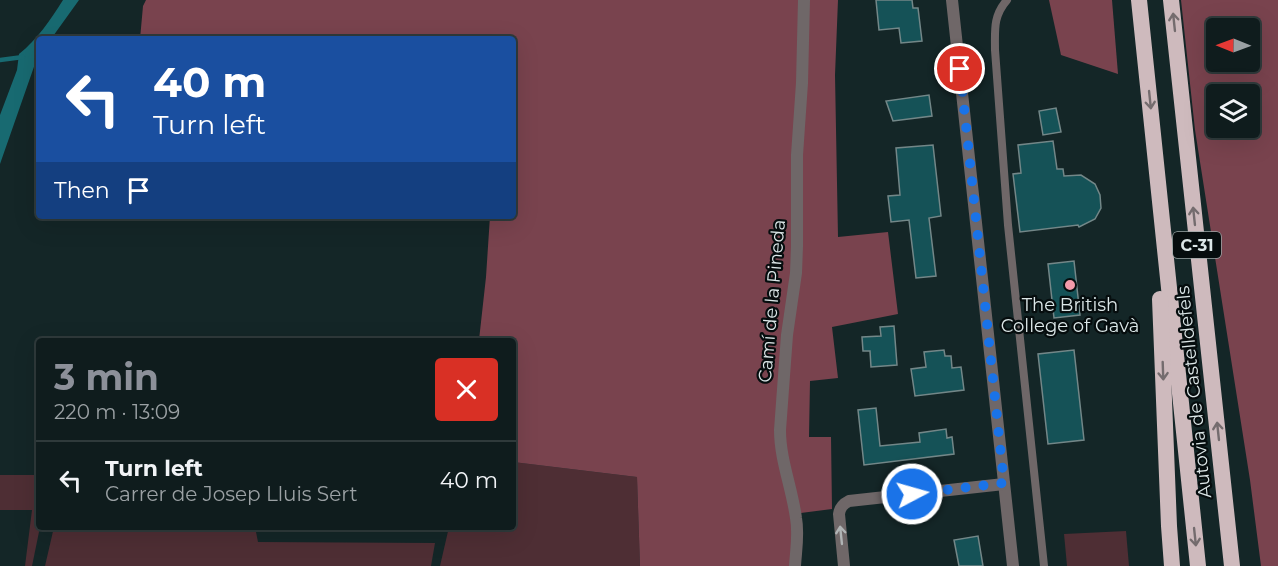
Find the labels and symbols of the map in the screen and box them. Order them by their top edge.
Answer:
one-way arrow [1168,13,1179,33]
north arrow [1206,18,1260,72]
pin [934,43,985,94]
one-way arrow [1144,90,1155,109]
one-way arrow [1188,207,1199,227]
street label: Camí de la Pineda [754,219,790,383]
road number: C-31 [1173,232,1221,258]
marker: The British College of Gavà [1063,278,1077,292]
street label: Autovia de Castelldefels [1172,284,1216,499]
place label: The British College of Gavà [1001,294,1139,337]
one-way arrow [1157,361,1169,381]
one-way arrow [1212,422,1223,441]
position arrow [880,462,944,526]
one-way arrow [835,525,846,545]
one-way arrow [1190,527,1201,547]

